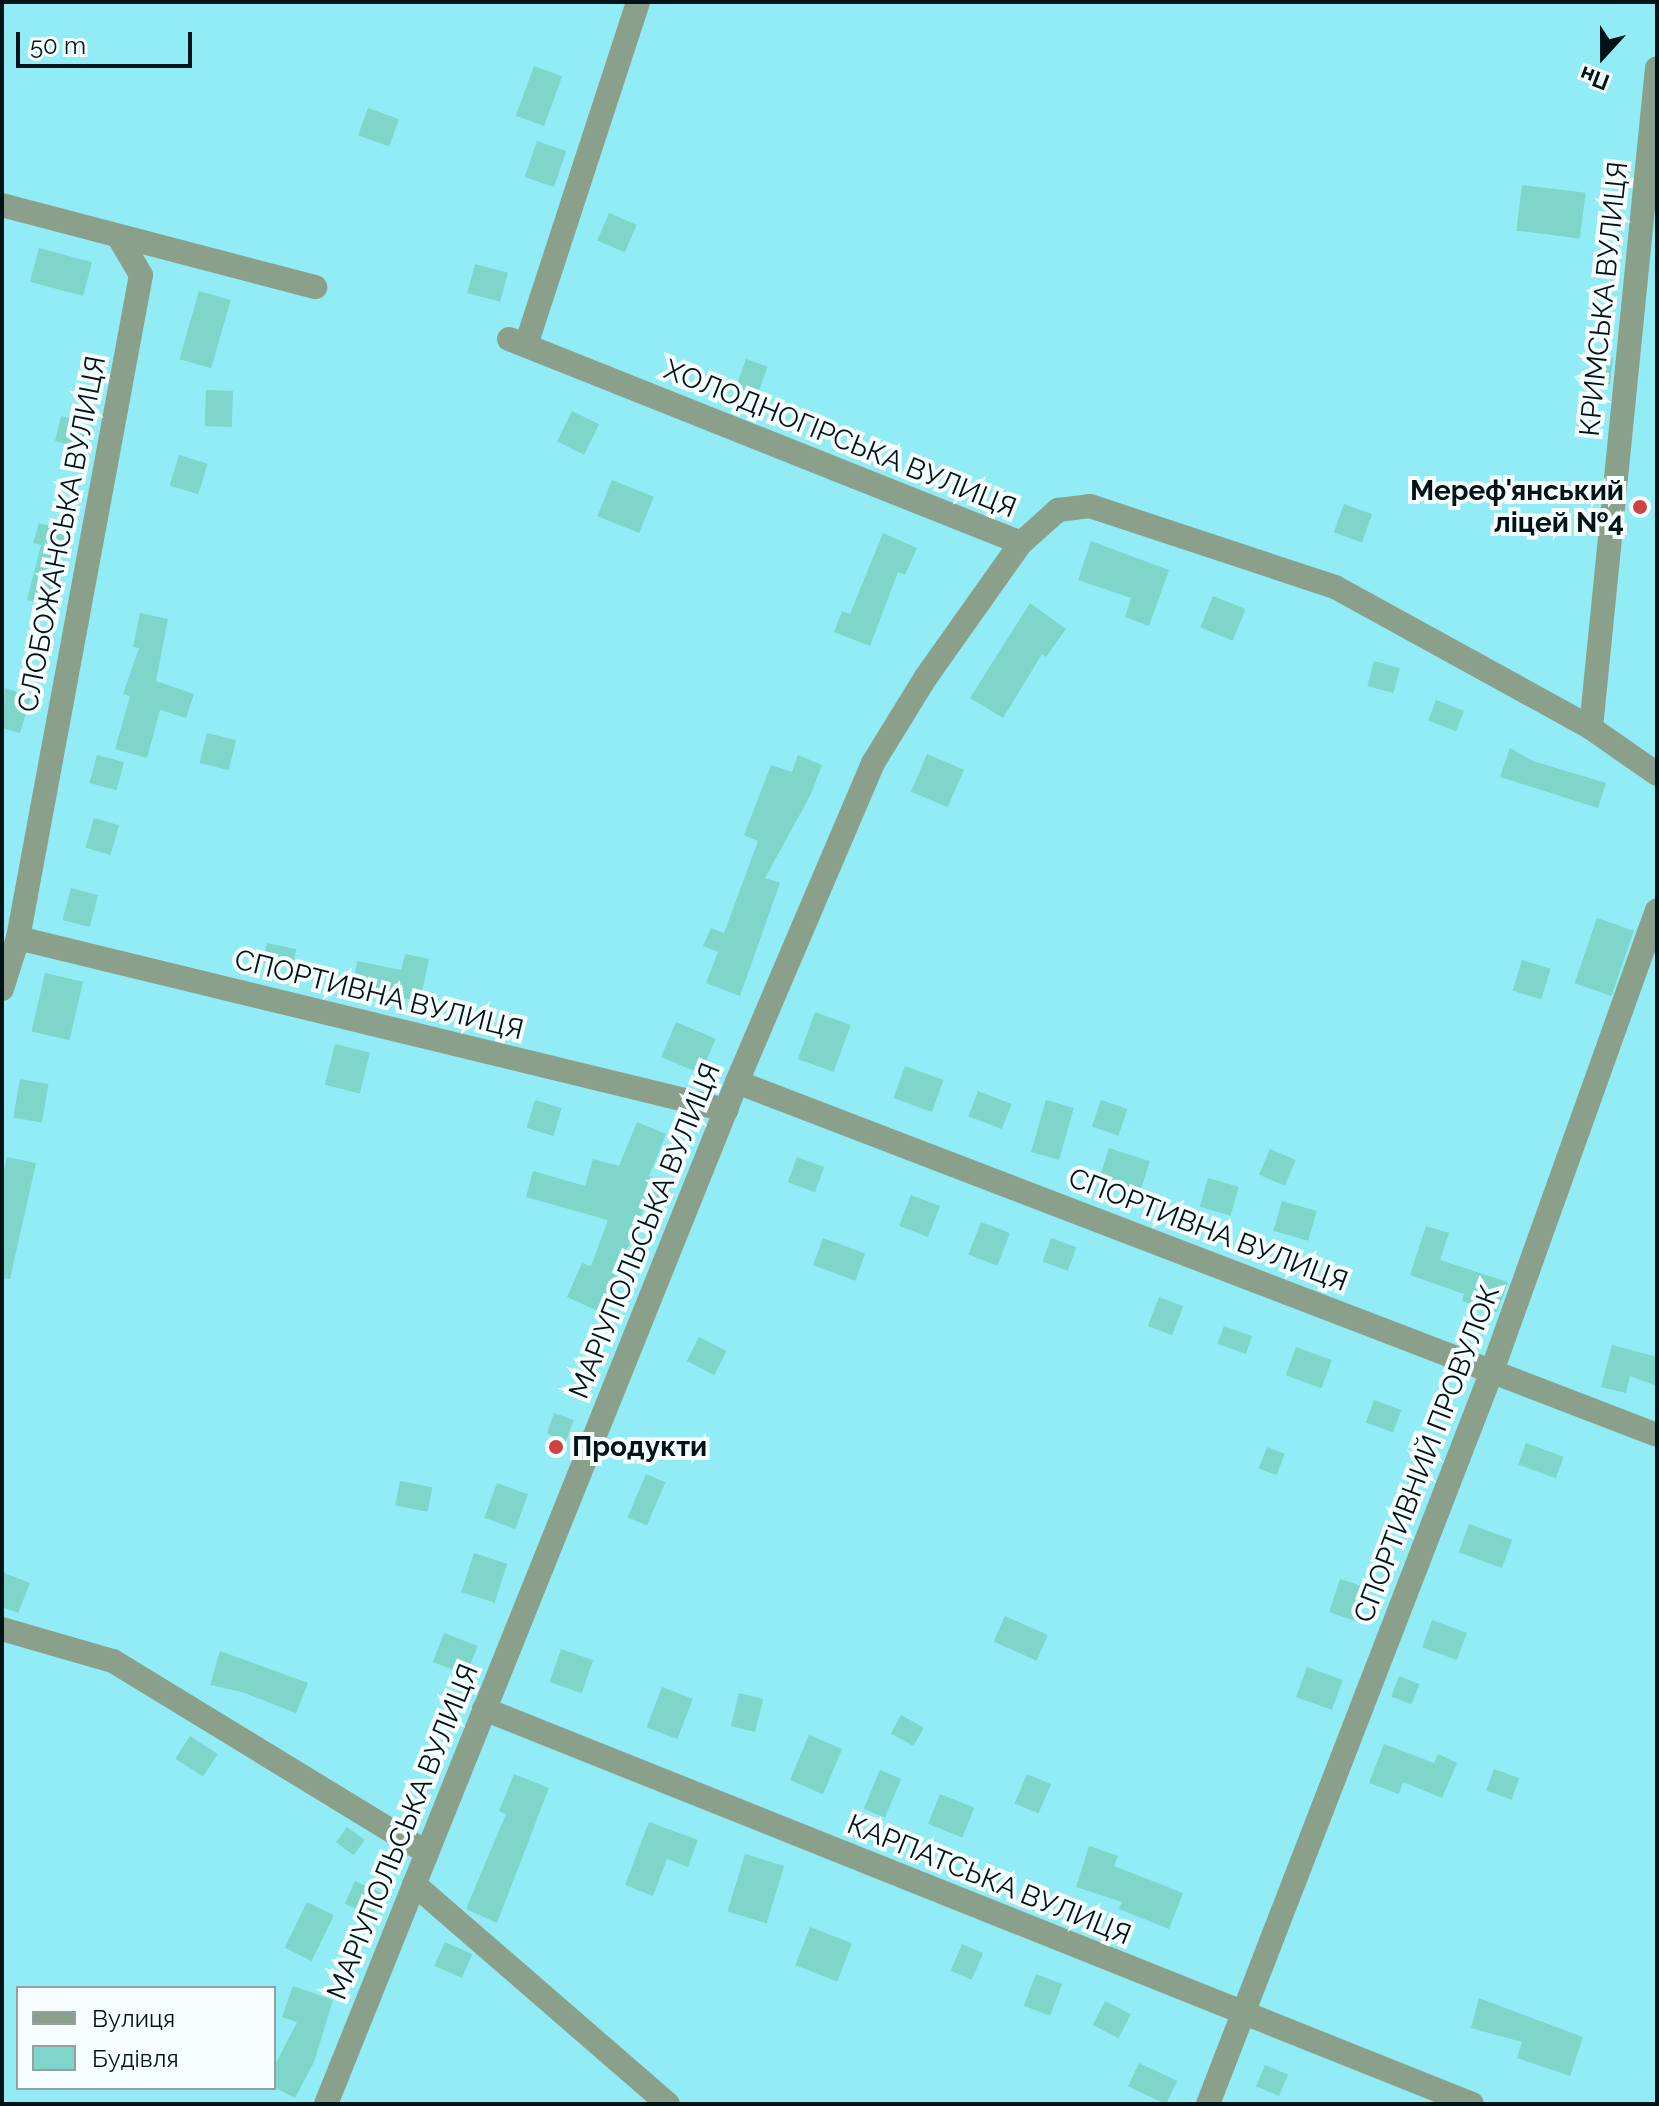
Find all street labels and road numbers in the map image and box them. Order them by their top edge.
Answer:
street label: КРИМСЬКА ВУЛИЦЯ [1573,160,1635,438]
street label: СЛОБОЖАНСЬКА ВУЛИЦЯ [11,353,113,715]
street label: ХОЛОДНОГІРСЬКА ВУЛИЦЯ [659,353,1021,525]
street label: СПОРТИВНА ВУЛИЦЯ [231,943,527,1047]
street label: МАРІУПОЛЬСЬКА ВУЛИЦЯ [562,1058,728,1404]
street label: СПОРТИВНА ВУЛИЦЯ [1063,1161,1353,1299]
street label: СПОРТИВНИЙ ПРОВУЛОК [1347,1281,1507,1627]
street label: МАРІУПОЛЬСЬКА ВУЛИЦЯ [320,1659,486,2005]
street label: КАРПАТСЬКА ВУЛИЦЯ [842,1808,1136,1952]

